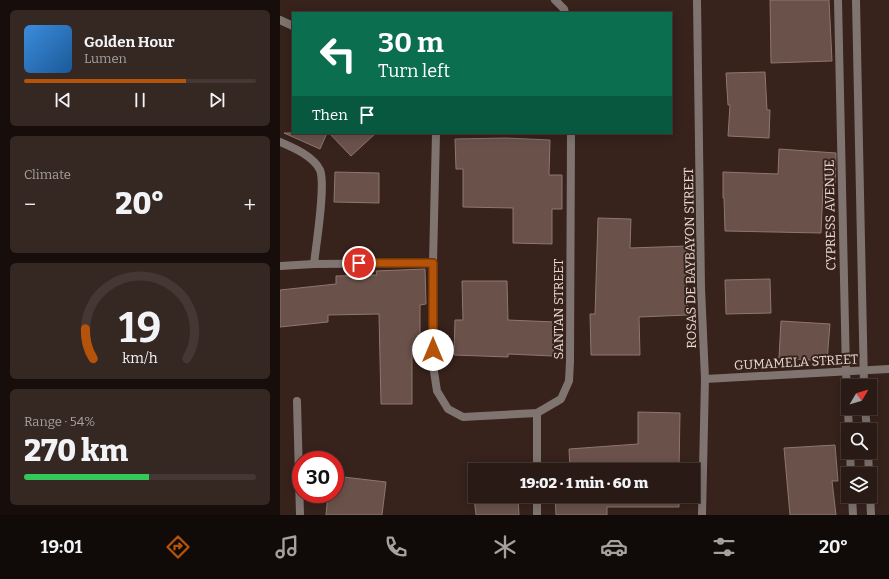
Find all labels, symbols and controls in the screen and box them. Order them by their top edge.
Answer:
text: 30 m [378,26,444,59]
icon: left [312,28,364,80]
text: Golden Hour [84,33,175,51]
text: Lumen [84,51,127,66]
text: Turn left [378,60,450,82]
icon: previous [52,89,74,111]
icon: pause [129,89,151,111]
icon: next [206,89,228,111]
icon: arrive [356,104,378,126]
text: Then [312,106,348,124]
street label: CYPRESS AVENUE [822,159,838,271]
text: Climate [24,167,71,182]
street label: ROSAS DE BAYBAYON STREET [681,167,699,349]
text: 20° [115,186,164,222]
text: − [24,191,36,218]
text: + [243,191,256,218]
pin [342,246,376,280]
icon: arrive [348,252,370,274]
street label: SANTAN STREET [551,258,566,359]
text: 19 [119,302,161,352]
position arrow [412,329,454,371]
text: km/h [122,349,158,366]
street label: GUMAMELA STREET [734,351,859,373]
north arrow [841,379,877,415]
map controls [841,379,877,503]
text: Range · 54% [24,414,95,429]
button: search [841,423,877,459]
text: 270 km [24,433,128,469]
speed limit sign: 30 [292,451,344,503]
button: layers [841,467,877,503]
text: 19:02 · 1 min · 60 m [520,474,648,492]
icon: directions [164,533,192,561]
icon: music [273,533,301,561]
icon: phone [382,533,410,561]
icon: climate [491,533,519,561]
icon: car [600,533,628,561]
icon: filters [710,533,738,561]
text: 19:01 [41,536,82,558]
text: 20° [819,536,848,558]

